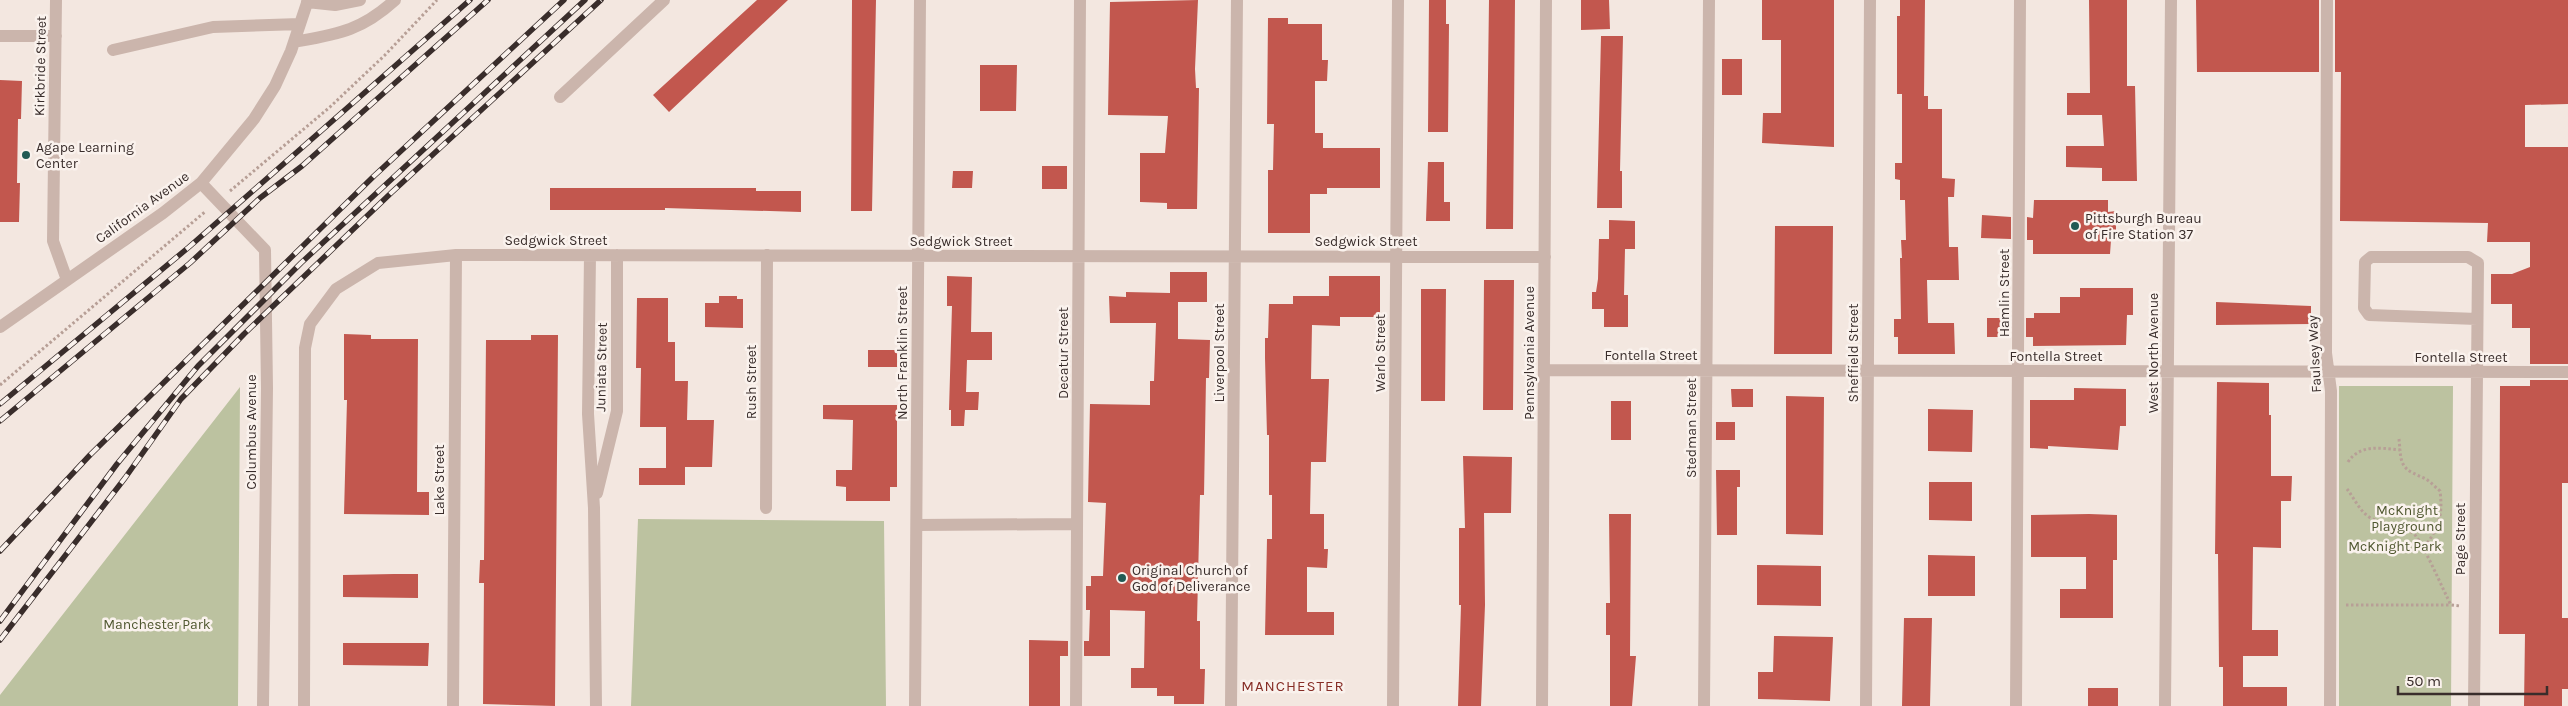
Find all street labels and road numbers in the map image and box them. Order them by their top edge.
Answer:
street label: Kirkbride Street [31,16,50,116]
street label: California Avenue [92,168,192,247]
street label: Sedgwick Street [504,232,608,249]
street label: Sedgwick Street [909,233,1013,250]
street label: Sedgwick Street [1314,233,1418,250]
street label: Hamlin Street [1996,249,2013,337]
street label: North Franklin Street [894,286,911,420]
street label: Pennsylvania Avenue [1521,286,1538,420]
street label: West North Avenue [2145,293,2162,413]
street label: Liverpool Street [1211,303,1228,403]
street label: Sheffield Street [1845,303,1862,403]
street label: Decatur Street [1055,307,1072,399]
street label: Warlo Street [1372,314,1389,392]
street label: Faulsey Way [2304,314,2325,393]
street label: Juniata Street [592,322,611,412]
street label: Rush Street [743,345,760,419]
street label: Fontella Street [1605,347,1697,364]
street label: Fontella Street [2010,348,2102,365]
street label: Fontella Street [2415,349,2507,366]
street label: Columbus Avenue [243,374,260,490]
street label: Stedman Street [1683,378,1700,478]
street label: Lake Street [431,444,448,516]
street label: Page Street [2452,503,2469,575]

